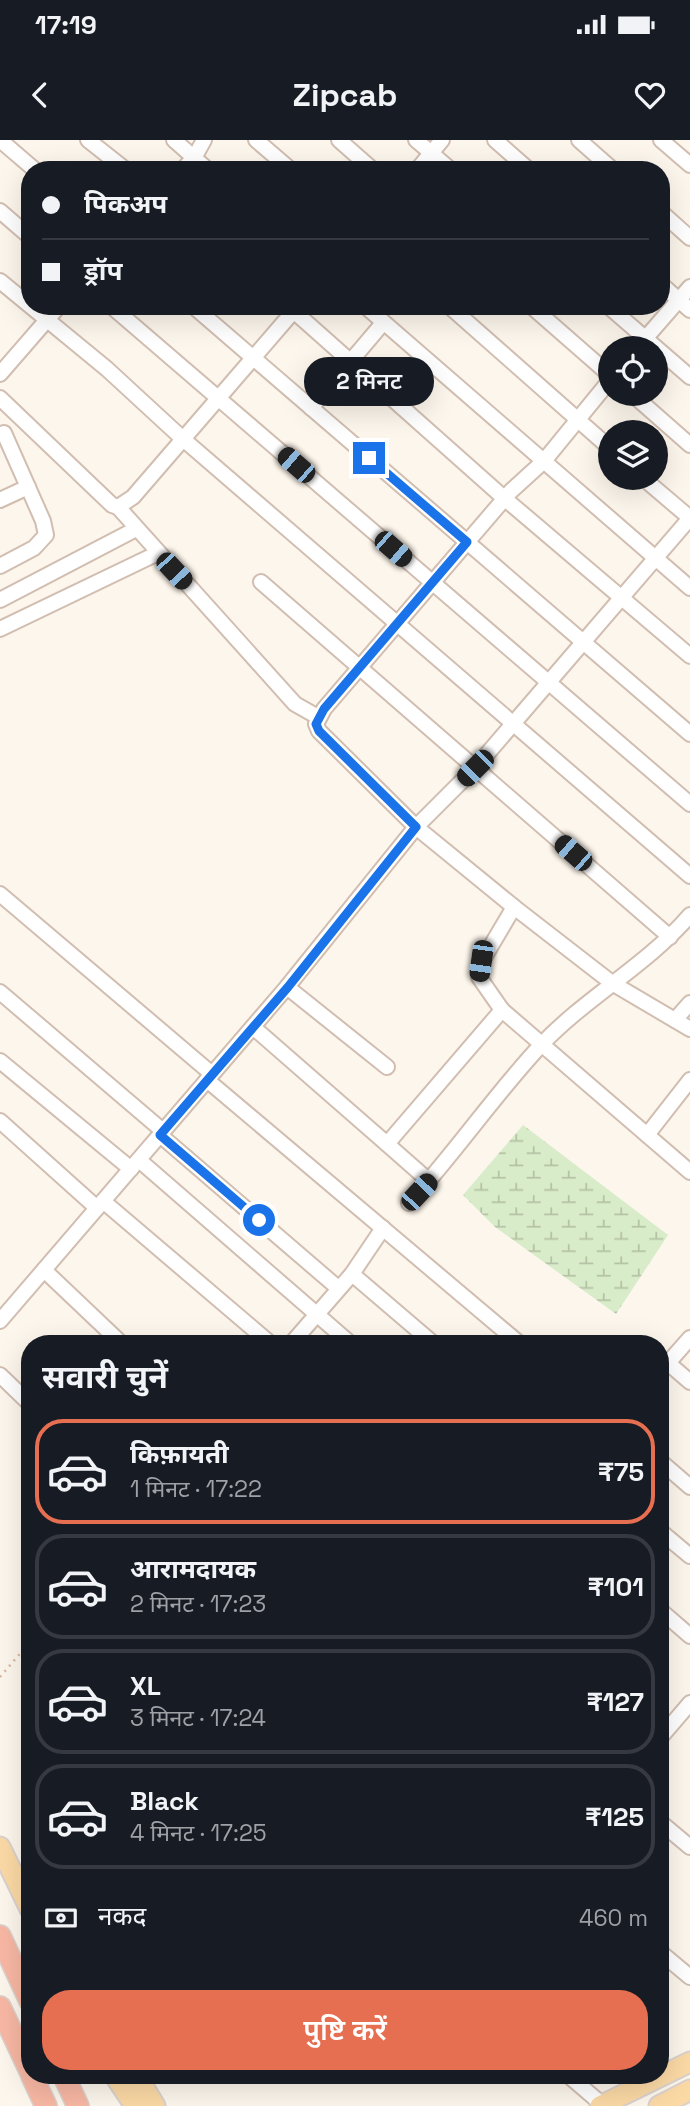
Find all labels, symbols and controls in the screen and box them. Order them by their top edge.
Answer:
text: 17:19 [35,8,97,42]
text: Zipcab [292,75,398,115]
icon: back [21,76,59,114]
icon: heart [631,76,669,114]
text: पिकअप [84,187,167,221]
text: ड्रॉप [84,254,122,288]
map controls [598,336,668,490]
button: locate [598,336,668,406]
callout: 2 मिनट [304,356,434,406]
text: 2 मिनट [336,366,402,396]
button: layers [598,420,668,490]
route end [353,442,385,474]
car [274,443,319,487]
car [371,527,416,571]
car [152,548,197,594]
car [453,746,498,790]
car [551,831,596,875]
car [468,939,495,983]
car [397,1169,442,1215]
route start [243,1204,275,1236]
text: सवारी चुनें [42,1357,168,1397]
text: किफ़ायती [130,1437,229,1471]
icon: car [46,1440,109,1503]
text: ₹75 [598,1455,644,1489]
text: 1 मिनट · 17:22 [130,1474,262,1504]
text: आरामदायक [130,1552,256,1586]
icon: car [46,1555,109,1618]
text: ₹101 [587,1570,644,1604]
text: 2 मिनट · 17:23 [130,1589,266,1619]
text: XL [130,1669,161,1703]
icon: car [46,1670,109,1733]
text: ₹127 [586,1685,644,1719]
text: 3 मिनट · 17:24 [130,1703,266,1733]
text: Black [130,1784,199,1818]
icon: car [46,1785,109,1848]
text: ₹125 [585,1800,644,1834]
text: 4 मिनट · 17:25 [130,1818,267,1848]
icon: cash [42,1899,80,1937]
text: नकद [98,1899,146,1933]
text: 460 m [579,1903,648,1933]
button: पुष्टि करें [42,1990,648,2070]

